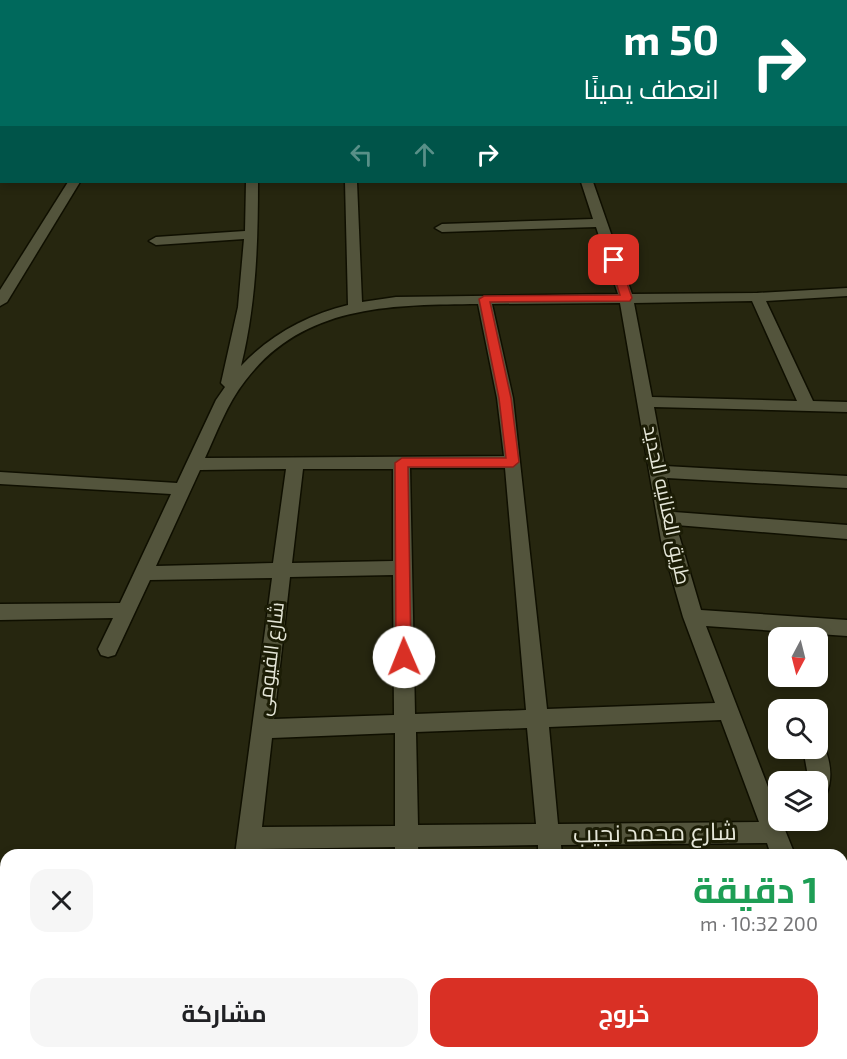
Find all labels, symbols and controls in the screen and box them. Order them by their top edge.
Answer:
text: 50 m [623,13,719,63]
icon: right [740,24,818,102]
text: انعطف يمينًا [583,72,719,104]
icon: left [345,138,378,171]
icon: ahead [408,138,441,171]
icon: right [471,138,504,171]
pin [588,234,639,285]
icon: arrive [597,243,630,276]
street label: طريق العنانيه الجديد [637,423,697,587]
street label: شارع الفيومى [250,600,291,718]
position arrow [372,625,436,689]
north arrow [768,627,828,687]
map controls [768,627,828,831]
button: search [768,699,828,759]
button: layers [768,771,828,831]
street label: شارع محمد نجيب [573,816,737,850]
text: 1 دقيقة [693,867,818,910]
button: close [30,869,93,932]
text: 200 m · 10:32 [700,911,818,935]
button: مشاركة [30,978,418,1047]
button: خروج [430,978,818,1047]

